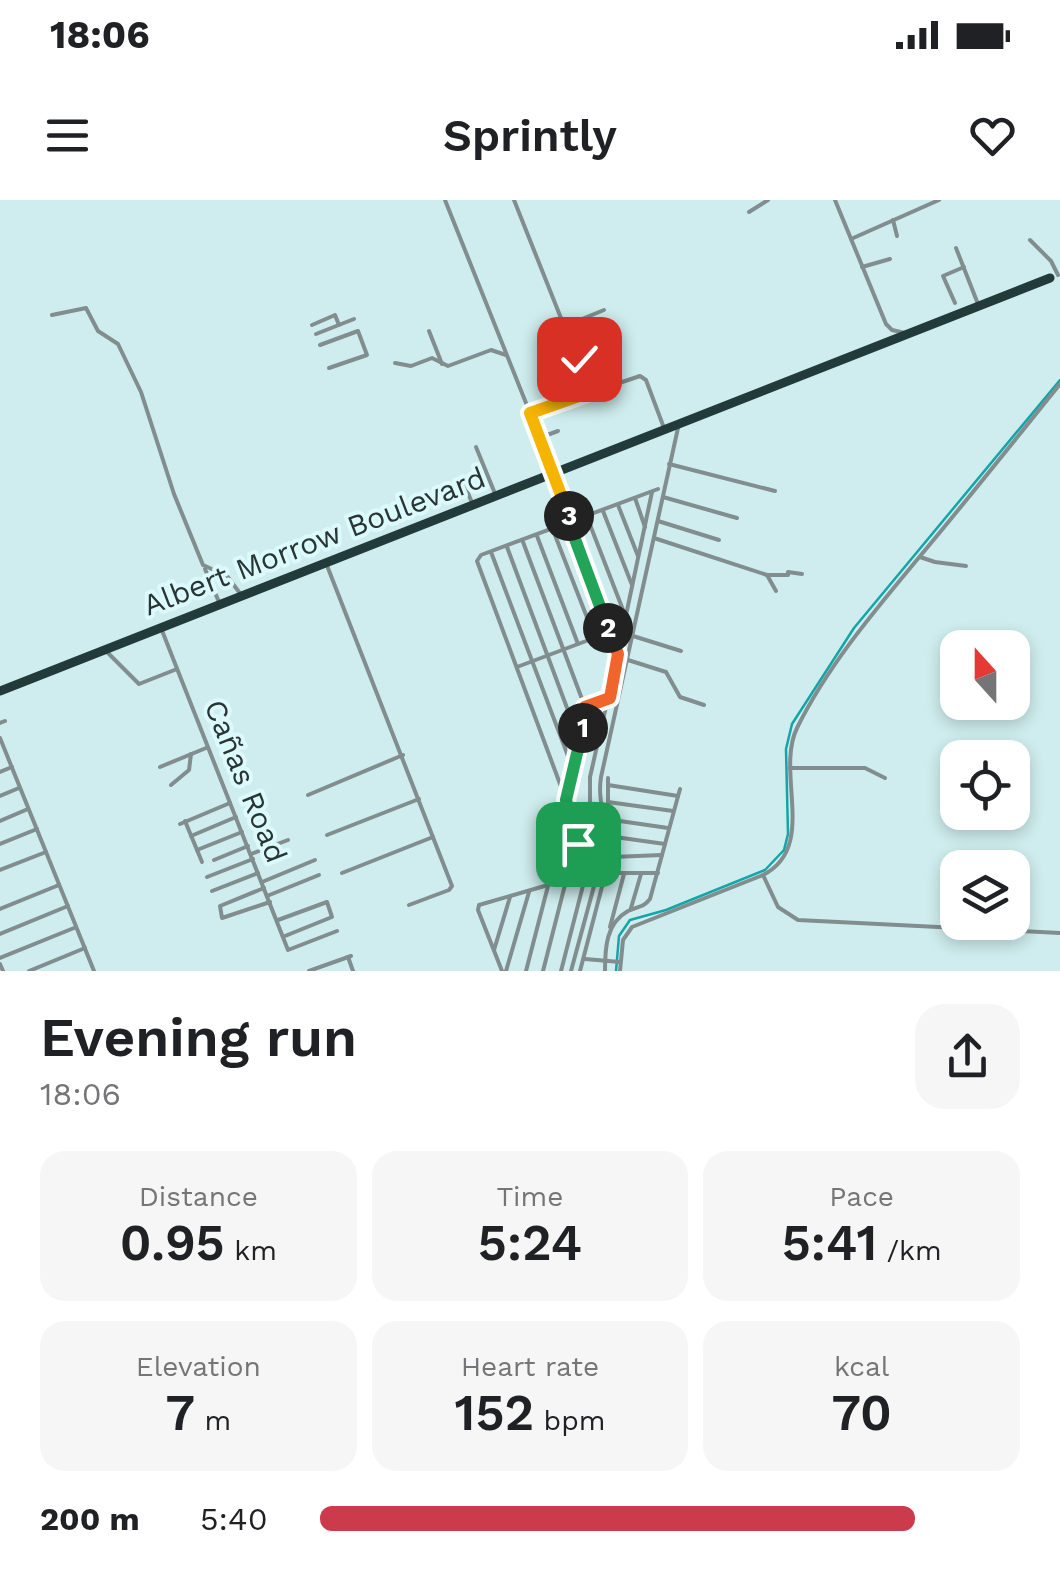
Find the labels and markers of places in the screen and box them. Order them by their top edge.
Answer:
pin [537,317,622,402]
pin: 3 [544,491,594,541]
pin: 2 [583,603,633,653]
pin: 1 [558,703,608,753]
pin [536,802,621,887]

